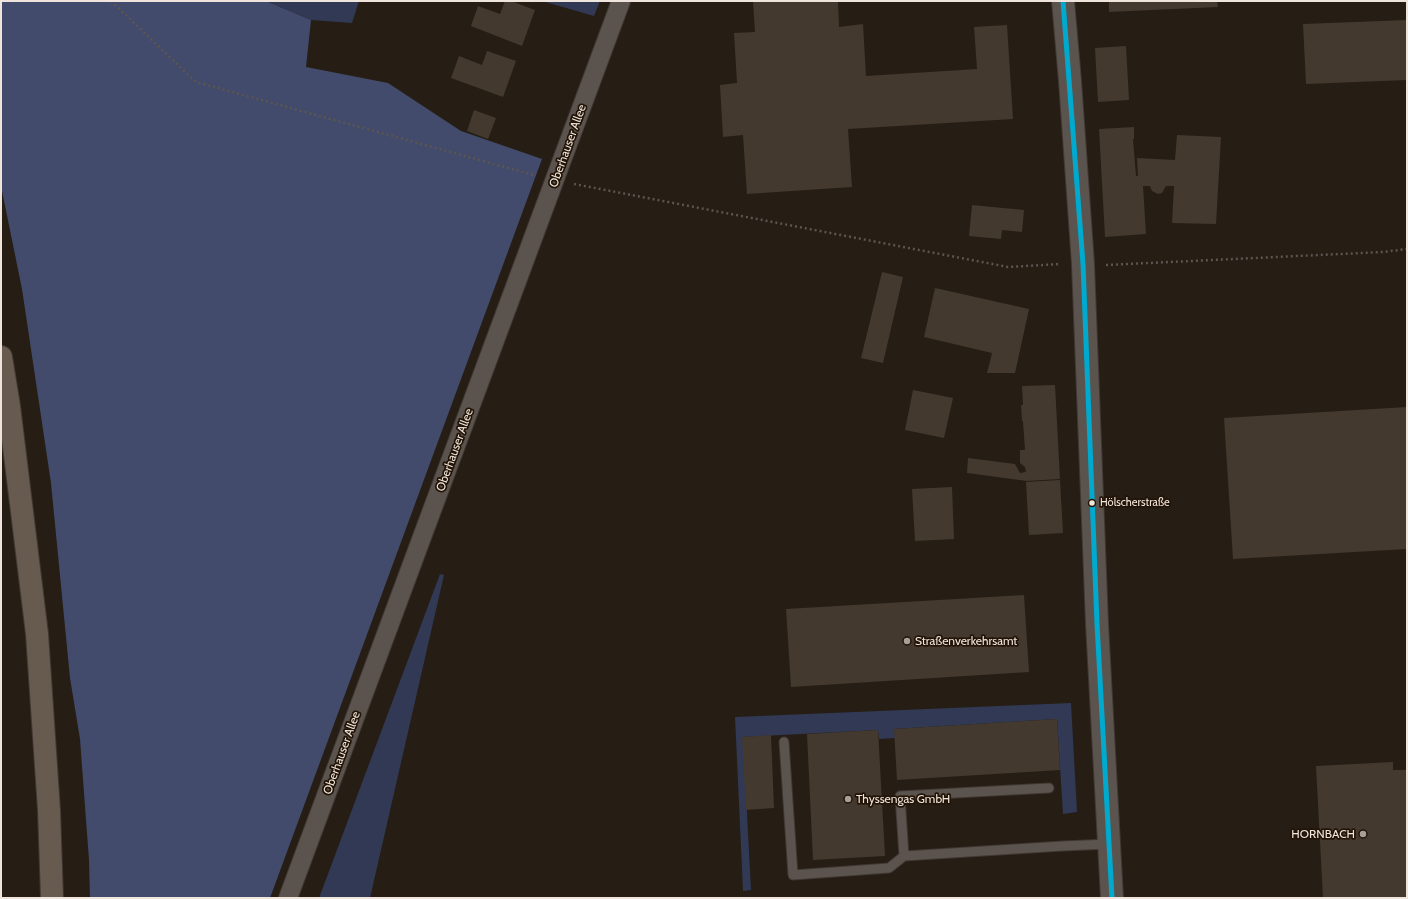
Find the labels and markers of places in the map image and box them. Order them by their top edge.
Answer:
place label: Hölscherstraße [1100,496,1170,510]
marker: Hölscherstraße [1087,498,1097,508]
place label: Straßenverkehrsamt [915,634,1017,648]
marker: Straßenverkehrsamt [902,636,912,646]
place label: Thyssengas GmbH [856,792,950,806]
marker: Thyssengas GmbH [843,794,853,804]
place label: HORNBACH [1291,827,1355,841]
marker: HORNBACH [1358,829,1368,839]

